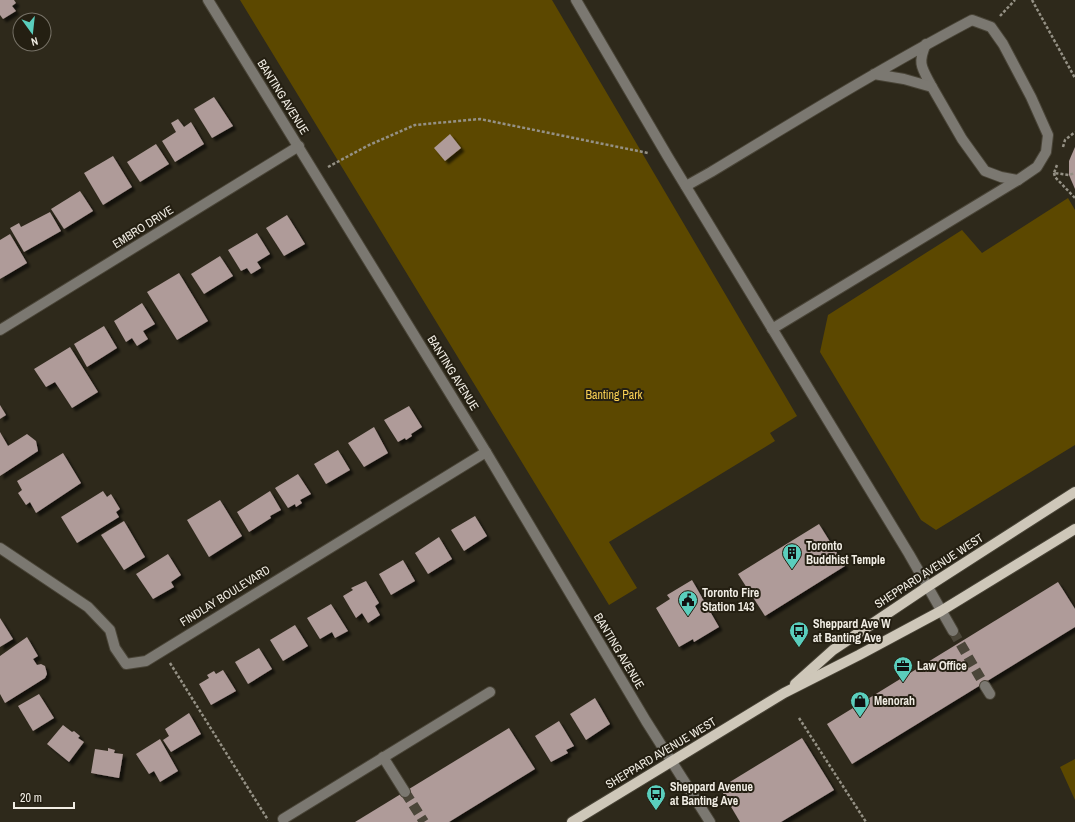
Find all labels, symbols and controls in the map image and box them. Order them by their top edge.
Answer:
north arrow [12,12,52,52]
text: N [30,34,40,49]
street label: BANTING AVENUE [254,56,312,138]
street label: EMBRO DRIVE [110,202,176,252]
street label: BANTING AVENUE [424,332,482,414]
park label: Banting Park [586,387,643,403]
street label: SHEPPARD AVENUE WEST [872,530,986,612]
place label: Toronto Buddhist Temple [806,538,886,568]
building icon: Toronto Buddhist Temple [781,542,803,570]
street label: FINDLAY BOULEVARD [177,562,273,630]
place label: Toronto Fire Station 143 [702,585,760,615]
public building icon: Toronto Fire Station 143 [677,589,699,617]
street label: BANTING AVENUE [590,610,648,692]
place label: Sheppard Ave W at Banting Ave [813,616,891,646]
bus stop icon: Sheppard Ave W at Banting Ave [788,620,810,648]
office icon: Law Office [892,655,914,683]
place label: Law Office [917,658,967,674]
shop icon: Menorah [849,690,871,718]
place label: Menorah [874,693,915,709]
street label: SHEPPARD AVENUE WEST [603,714,719,792]
place label: Sheppard Avenue at Banting Ave [670,779,753,809]
bus stop icon: Sheppard Avenue at Banting Ave [645,783,667,811]
scale bar [14,784,74,810]
text: 20 m [20,790,42,806]

